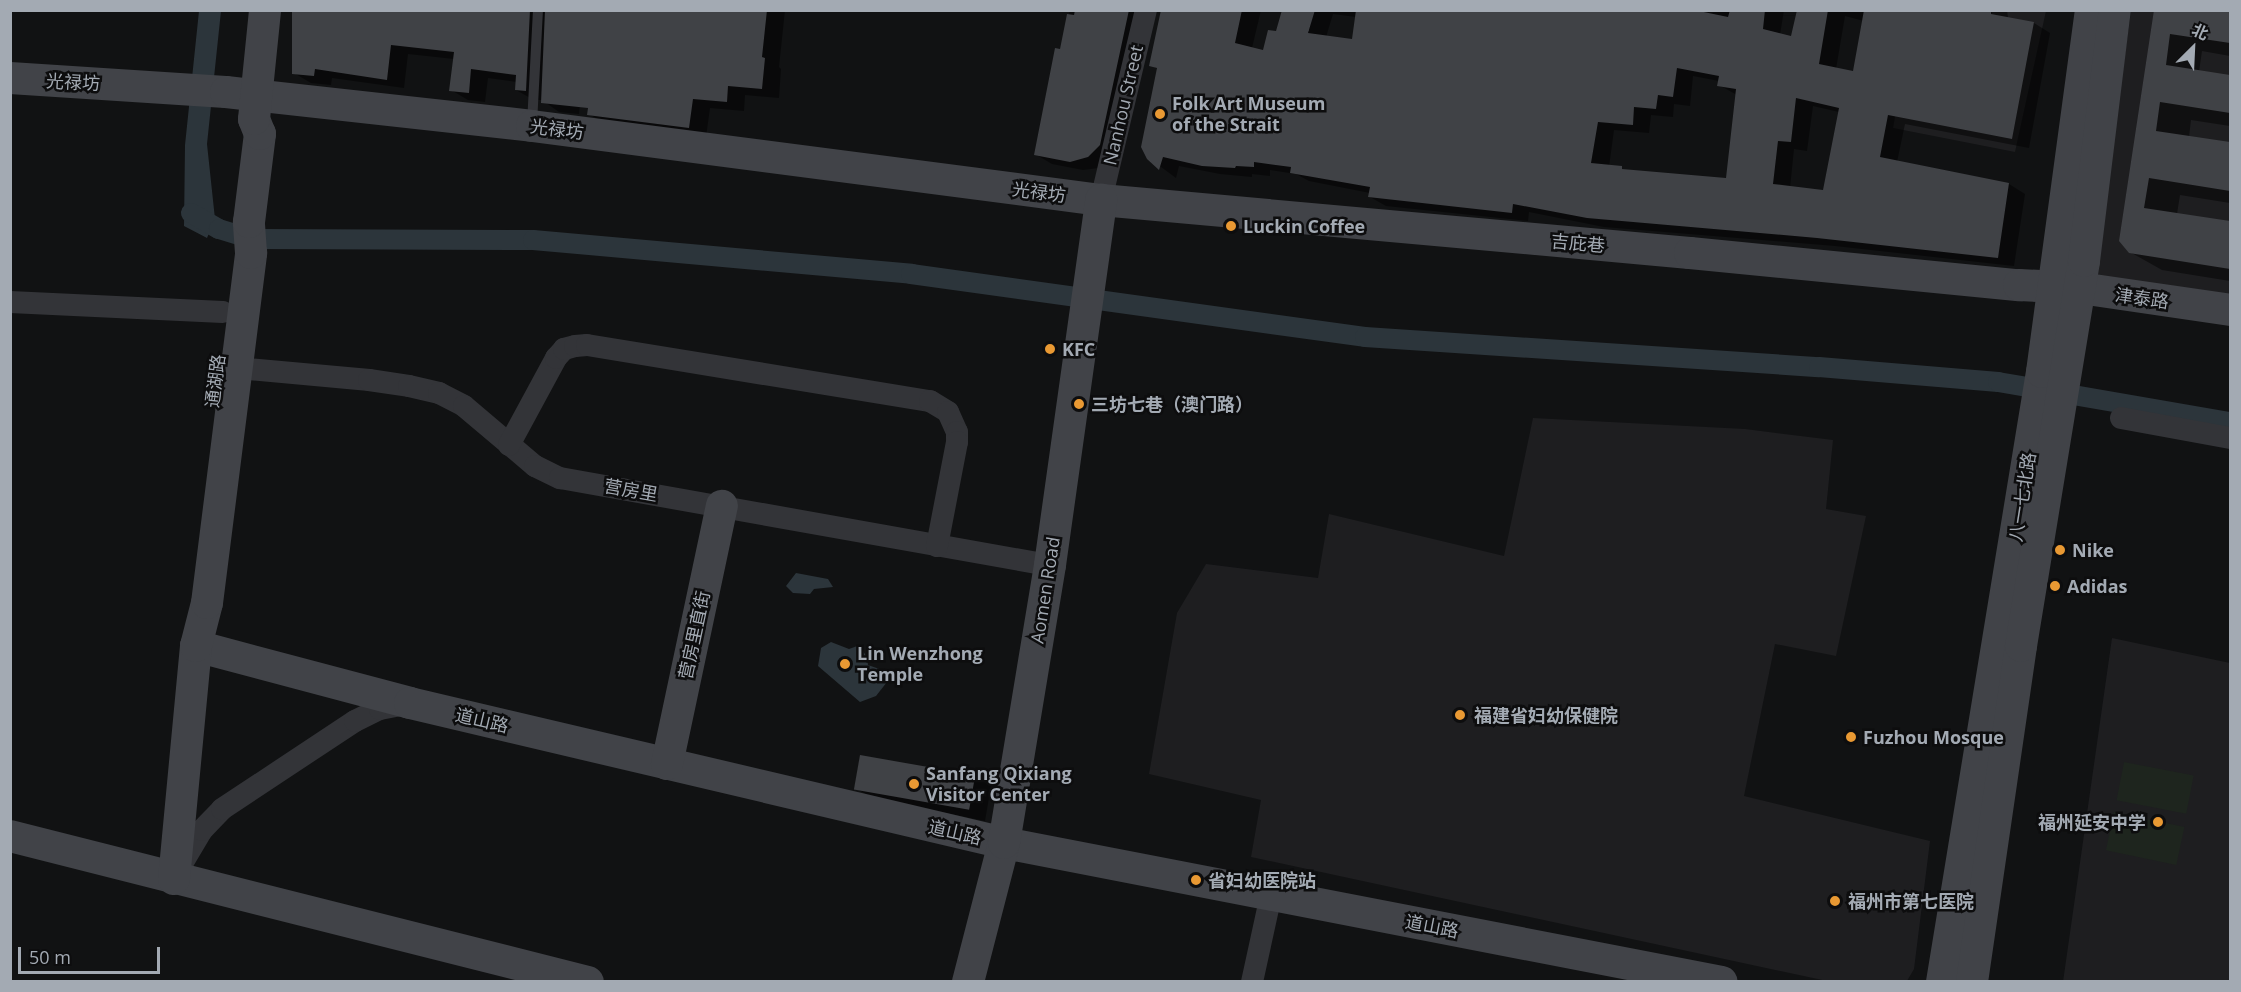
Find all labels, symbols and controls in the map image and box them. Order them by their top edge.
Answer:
north arrow [2163,18,2223,78]
text: 北 [2189,18,2212,45]
street label: Nanhou Street [1099,43,1147,167]
street label: 光禄坊 [45,70,101,94]
place label: Folk Art Museum of the Strait [1172,93,1325,136]
marker: Folk Art Museum of the Strait [1153,107,1167,121]
street label: 光禄坊 [529,115,585,143]
street label: 光禄坊 [1011,178,1067,206]
place label: Luckin Coffee [1243,215,1365,237]
marker: Luckin Coffee [1224,219,1238,233]
street label: 吉庇巷 [1550,230,1606,256]
street label: 津泰路 [2114,284,2170,312]
place label: KFC [1062,338,1095,360]
marker: KFC [1043,342,1057,356]
street label: 通湖路 [201,353,229,409]
place label: 三坊七巷（澳门路） [1091,393,1253,415]
marker: 三坊七巷（澳门路） [1072,397,1086,411]
street label: 八一七北路 [2004,451,2040,543]
street label: 营房里 [603,475,659,505]
street label: Aomen Road [1026,535,1064,645]
place label: Nike [2072,539,2114,561]
marker: Nike [2053,543,2067,557]
place label: Adidas [2067,575,2128,597]
marker: Adidas [2048,579,2062,593]
street label: 营房里直街 [674,589,714,681]
place label: Lin Wenzhong Temple [857,643,983,686]
marker: Lin Wenzhong Temple [838,657,852,671]
street label: 道山路 [453,703,511,737]
place label: 福建省妇幼保健院 [1474,704,1618,726]
marker: 福建省妇幼保健院 [1451,706,1469,724]
place label: Fuzhou Mosque [1863,726,2004,748]
marker: Fuzhou Mosque [1844,730,1858,744]
place label: Sanfang Qixiang Visitor Center [926,763,1072,806]
marker: Sanfang Qixiang Visitor Center [907,777,921,791]
place label: 福州延安中学 [2038,811,2146,833]
street label: 道山路 [926,815,984,849]
marker: 福州延安中学 [2151,815,2165,829]
place label: 省妇幼医院站 [1208,869,1316,891]
marker: 省妇幼医院站 [1189,873,1203,887]
place label: 福州市第七医院 [1848,890,1974,912]
marker: 福州市第七医院 [1826,892,1844,910]
street label: 道山路 [1403,910,1461,942]
scale bar [21,935,164,973]
text: 50 m [29,945,71,969]

